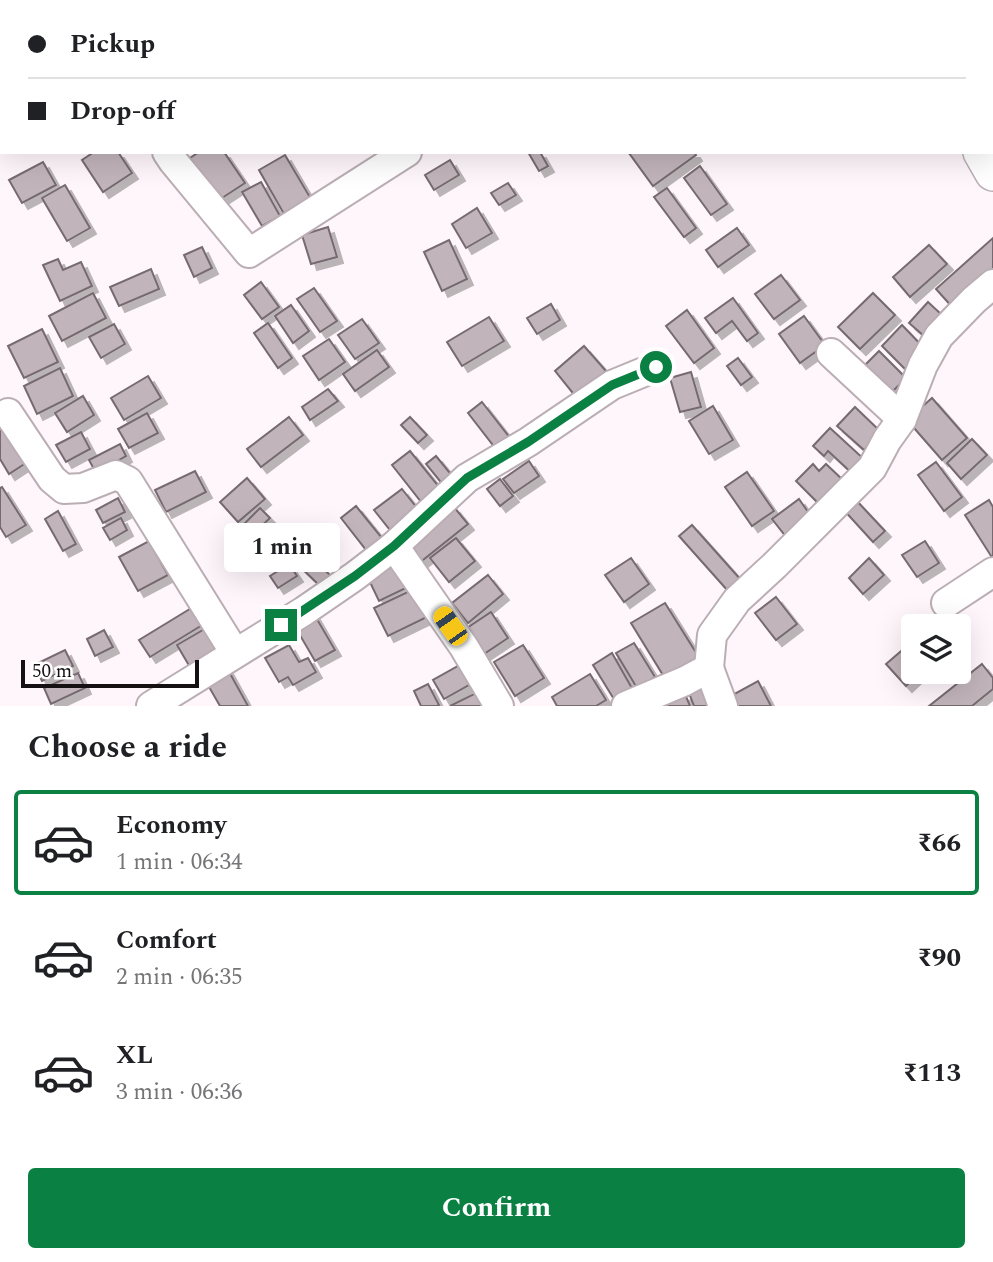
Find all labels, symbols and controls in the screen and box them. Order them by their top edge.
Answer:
text: Pickup [70,24,155,64]
text: Drop-off [70,91,175,131]
route start [640,351,672,383]
callout: 1 min [223,524,339,572]
text: 1 min [251,530,313,565]
car [430,603,471,649]
route end [265,609,297,641]
map controls [901,614,971,684]
button: layers [901,614,971,684]
scale bar [21,656,200,688]
text: 50 m [32,657,72,686]
text: Choose a ride [28,723,227,772]
text: Economy [116,805,226,845]
icon: car [32,811,95,874]
text: ₹66 [917,823,961,863]
text: 1 min · 06:34 [116,845,243,880]
text: Comfort [116,920,217,960]
icon: car [32,926,95,989]
text: ₹90 [917,938,961,978]
text: 2 min · 06:35 [116,960,243,995]
text: XL [116,1035,153,1075]
icon: car [32,1041,95,1104]
text: ₹113 [903,1053,961,1093]
text: 3 min · 06:36 [116,1075,243,1110]
button: Confirm [28,1168,965,1248]

